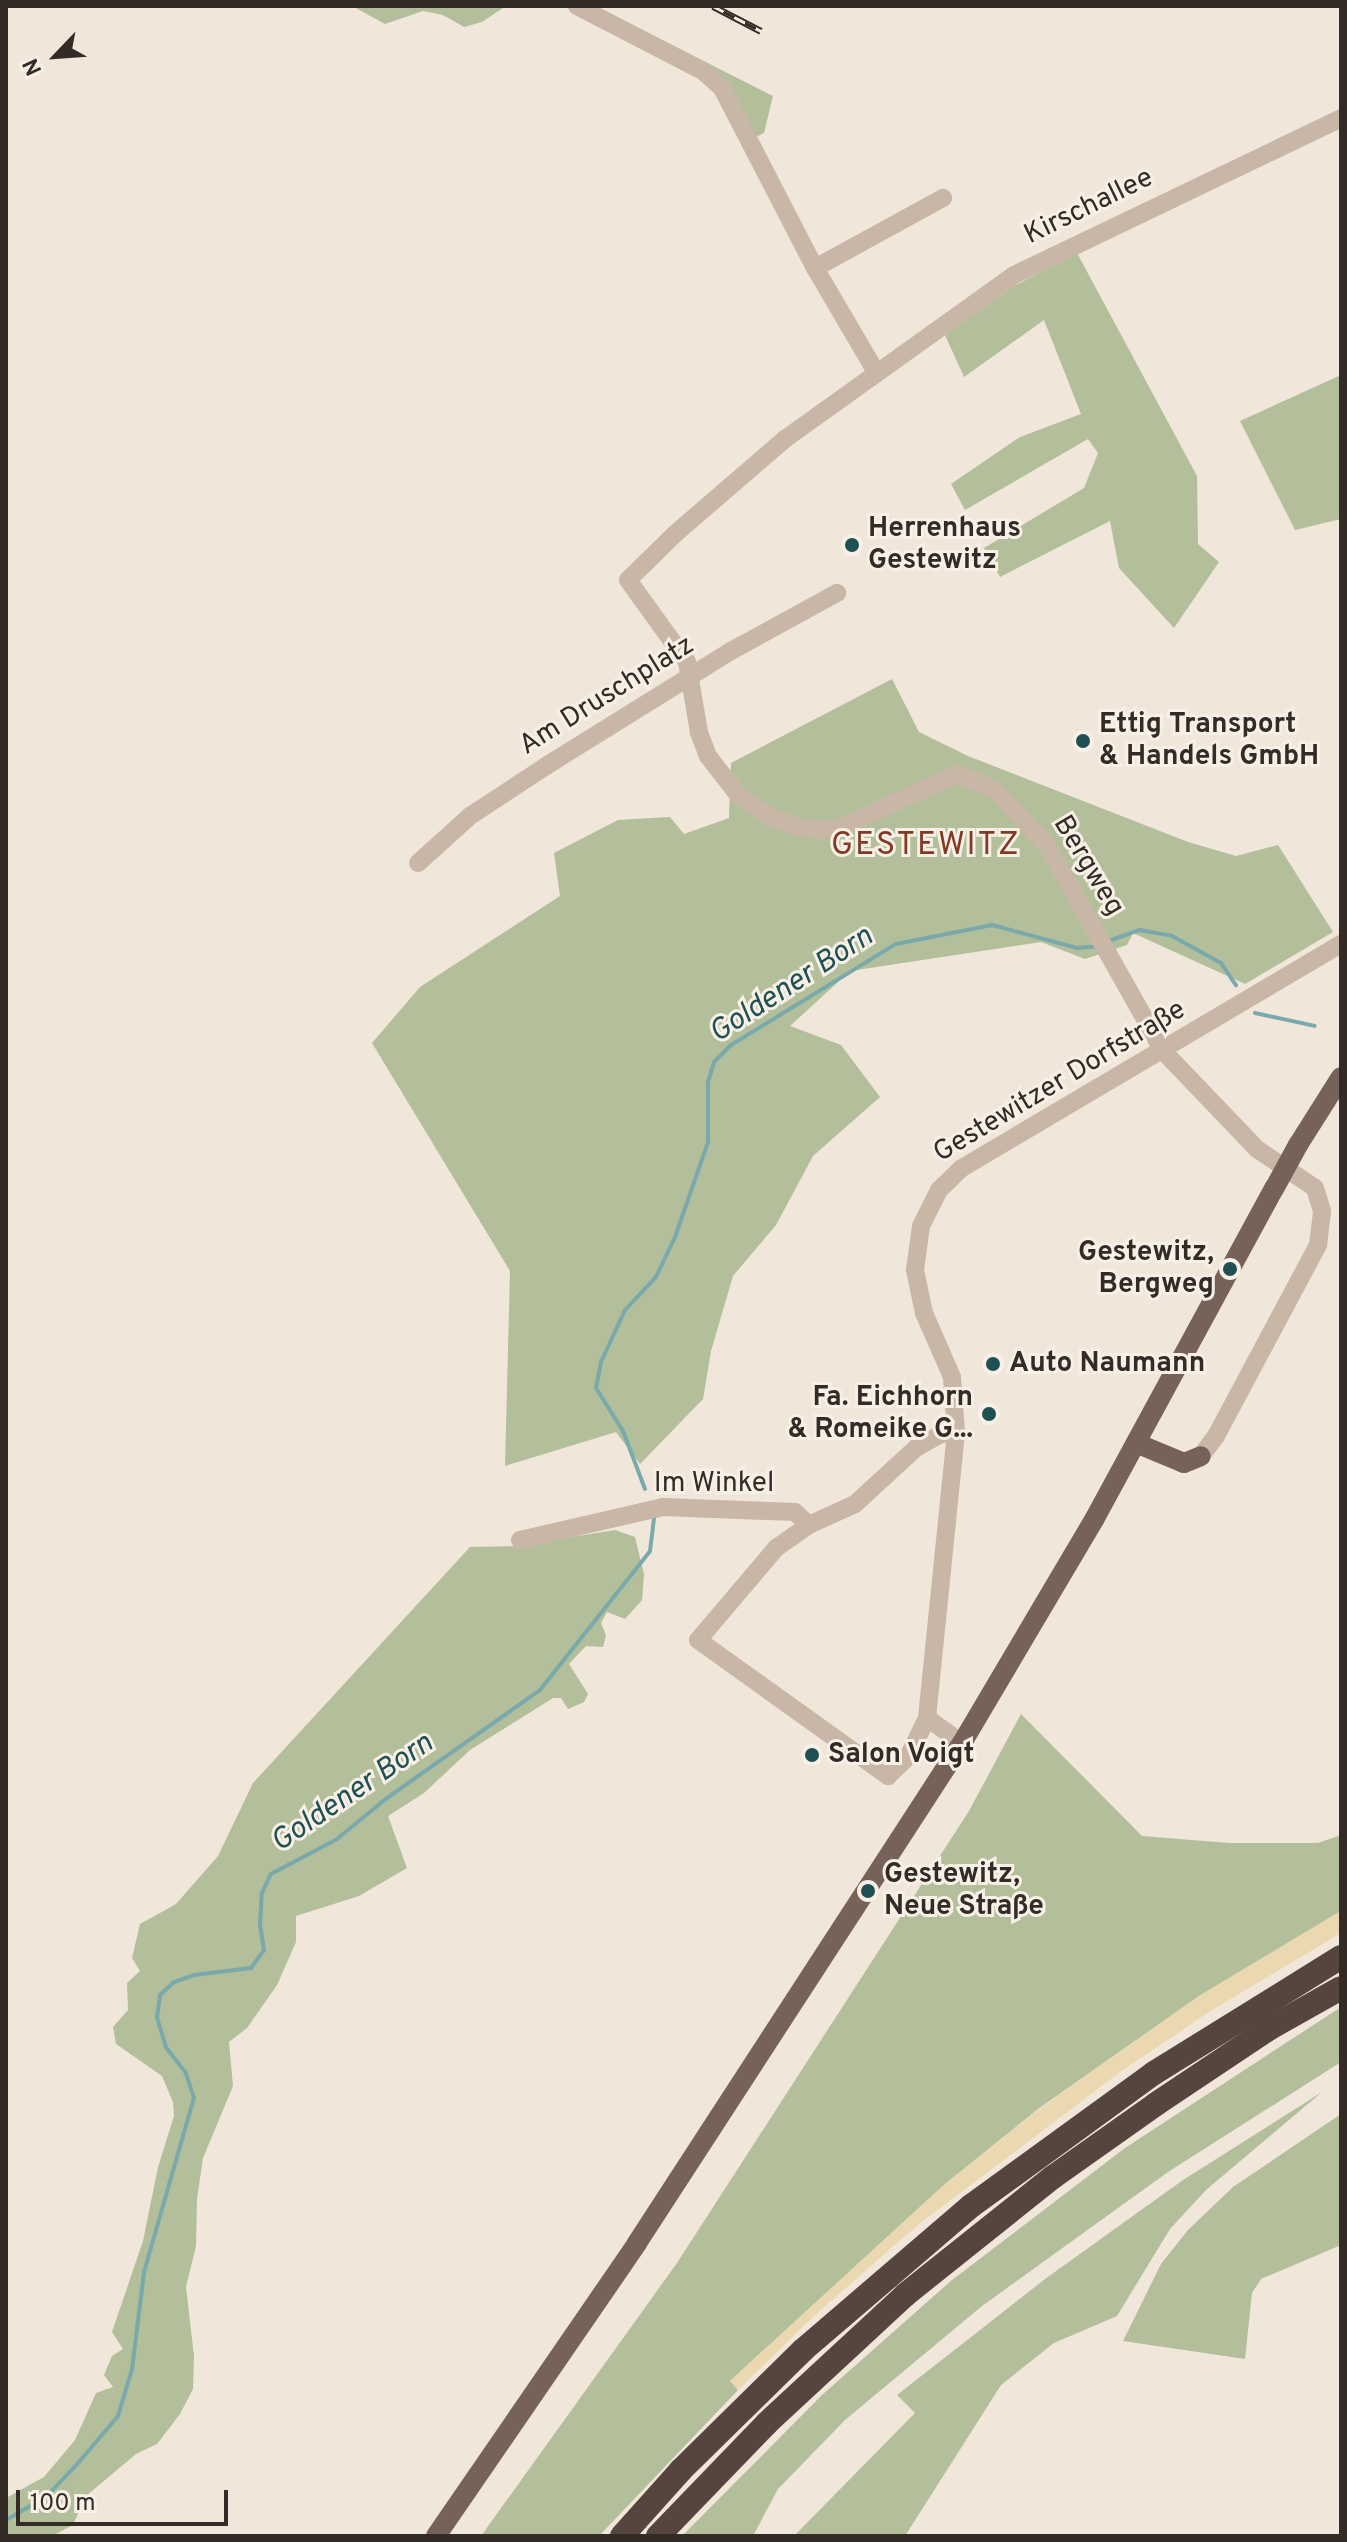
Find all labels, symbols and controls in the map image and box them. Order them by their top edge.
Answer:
north arrow [16,16,96,96]
text: N [18,53,49,79]
street label: Kirschallee [1019,161,1159,253]
place label: Herrenhaus Gestewitz [868,512,1021,578]
marker: Herrenhaus Gestewitz [843,536,861,554]
street label: Am Druschplatz [513,629,701,763]
place label: Ettig Transport & Handels GmbH [1099,708,1319,774]
marker: Ettig Transport & Handels GmbH [1074,732,1092,750]
street label: Bergweg [1045,810,1131,922]
district label: GESTEWITZ [831,827,1021,865]
water label: Goldener Born [703,920,881,1052]
street label: Gestewitzer Dorfstraße [928,993,1192,1171]
place label: Gestewitz, Bergweg [1078,1236,1214,1302]
marker: Gestewitz, Bergweg [1221,1260,1239,1278]
place label: Auto Naumann [1009,1347,1205,1381]
marker: Auto Naumann [984,1355,1002,1373]
place label: Fa. Eichhorn & Romeike G... [787,1381,973,1447]
marker: Fa. Eichhorn & Romeike G... [980,1405,998,1423]
street label: Im Winkel [653,1467,775,1501]
water label: Goldener Born [265,1727,441,1861]
place label: Salon Voigt [828,1738,976,1772]
marker: Salon Voigt [803,1746,821,1764]
place label: Gestewitz, Neue Straße [884,1858,1044,1924]
marker: Gestewitz, Neue Straße [859,1882,877,1900]
scale bar [20,2474,232,2524]
text: 100 m [30,2489,96,2519]

